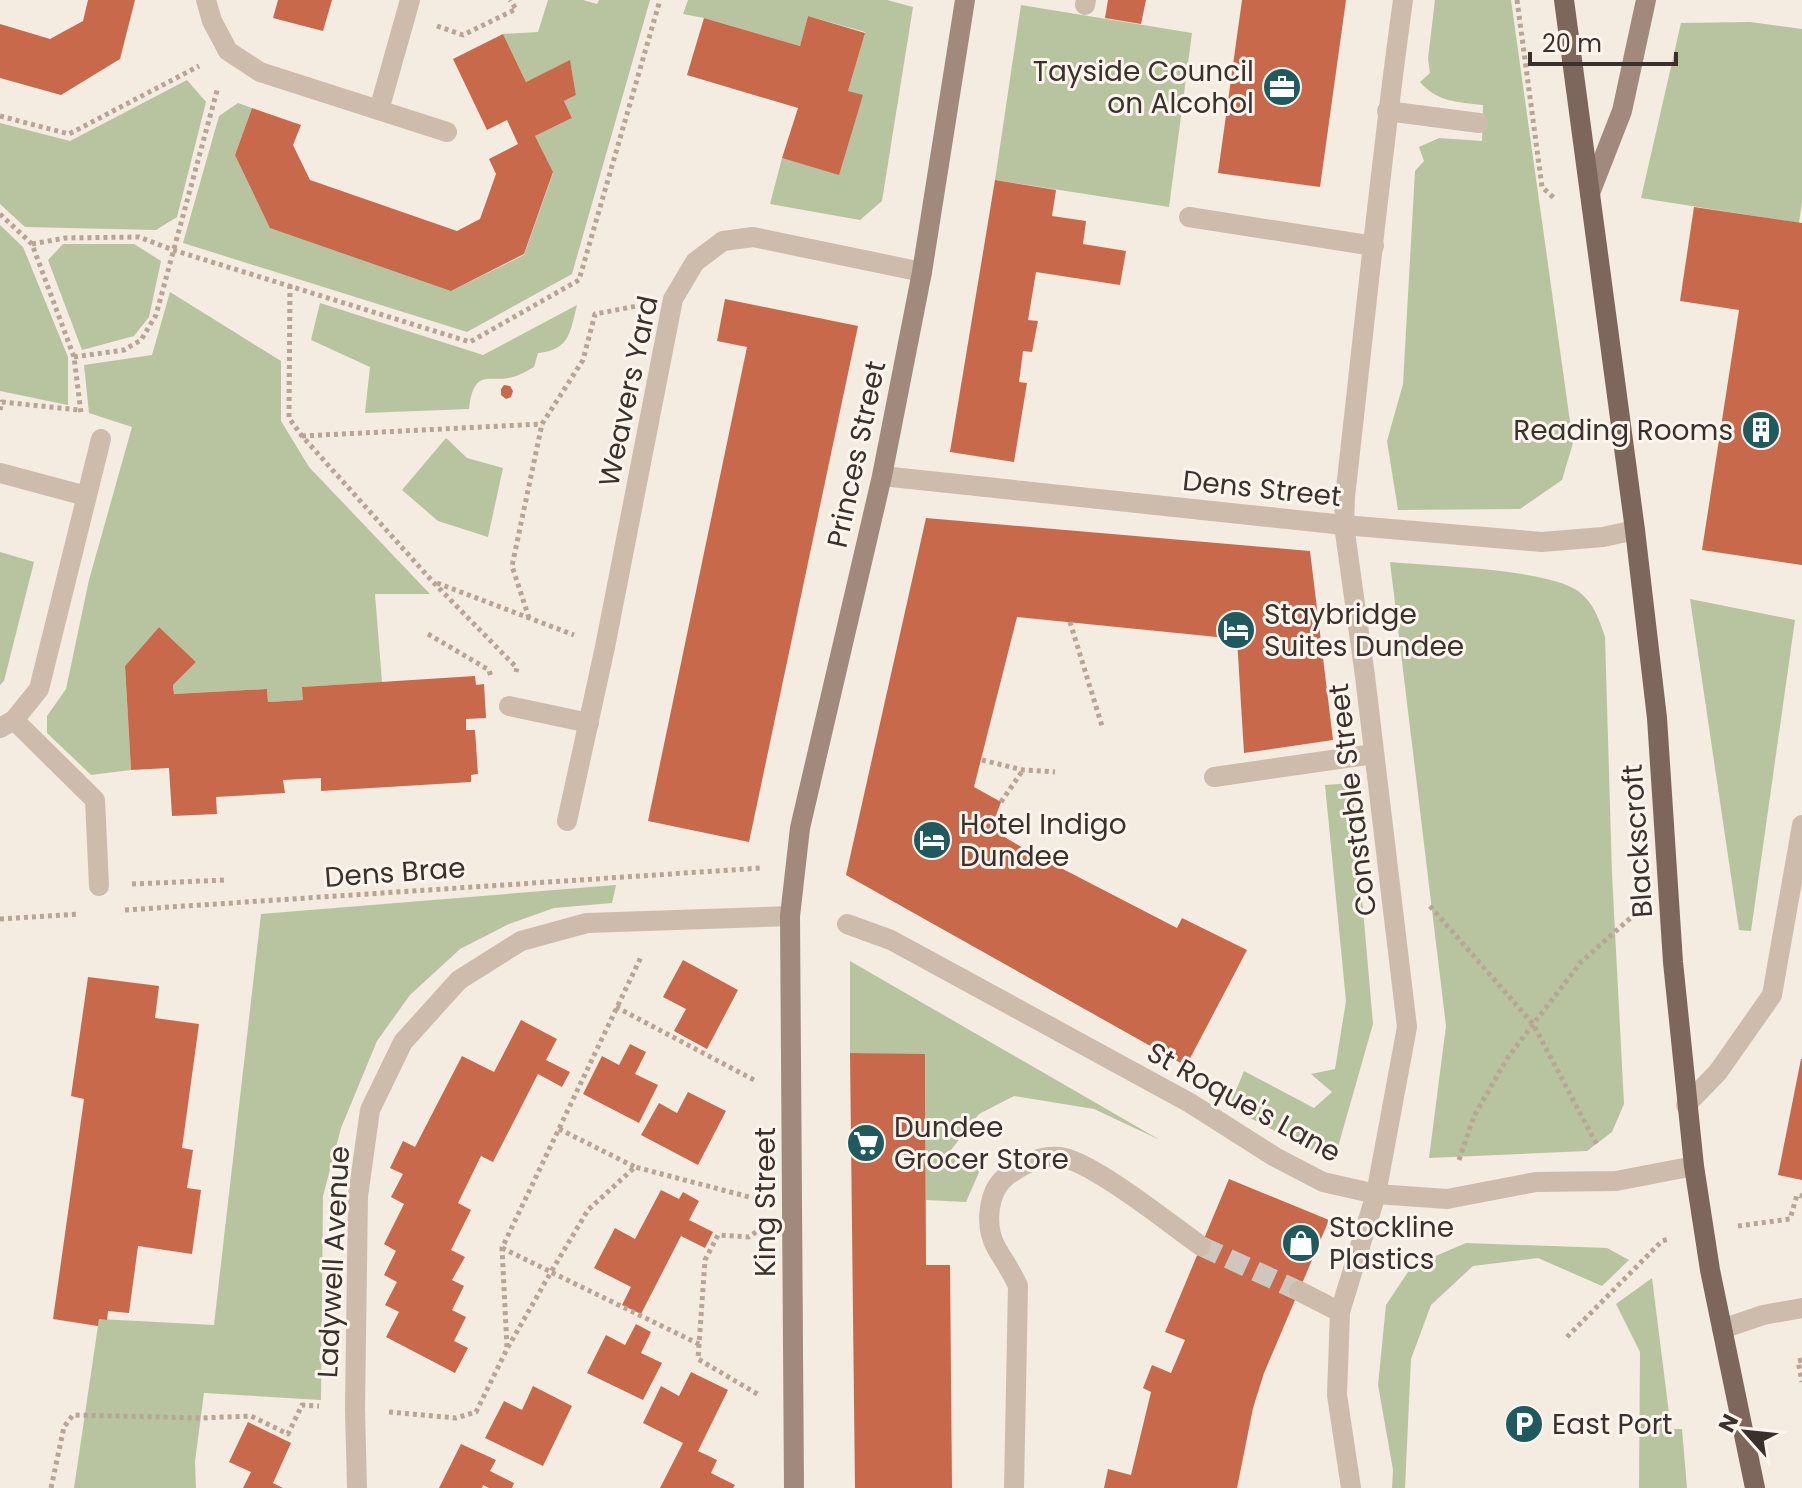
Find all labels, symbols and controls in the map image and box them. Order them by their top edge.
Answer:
scale bar [1530,16,1676,66]
text: 20 m [1542,27,1602,60]
place label: Tayside Council on Alcohol [1033,52,1254,123]
office icon: Tayside Council on Alcohol [1261,66,1303,108]
street label: Weavers Yard [589,292,668,490]
street label: Princes Street [818,357,895,551]
building icon: Reading Rooms [1740,409,1782,451]
place label: Reading Rooms [1513,411,1733,450]
street label: Dens Street [1181,461,1343,516]
place label: Staybridge Suites Dundee [1264,595,1464,666]
hotel icon: Staybridge Suites Dundee [1215,609,1257,651]
street label: Constable Street [1319,682,1386,918]
street label: Blackscroft [1613,763,1662,919]
place label: Hotel Indigo Dundee [960,805,1127,876]
hotel icon: Hotel Indigo Dundee [911,819,953,861]
street label: Dens Brae [323,848,467,897]
street label: St Roque's Lane [1140,1033,1348,1172]
place label: Dundee Grocer Store [894,1108,1069,1179]
supermarket icon: Dundee Grocer Store [845,1122,887,1164]
street label: King Street [746,1127,785,1277]
street label: Ladywell Avenue [308,1145,359,1379]
place label: Stockline Plastics [1329,1208,1454,1279]
shop icon: Stockline Plastics [1280,1222,1322,1264]
north arrow [1706,1392,1786,1472]
parking icon: East Port [1503,1403,1545,1445]
place label: East Port [1552,1405,1672,1444]
text: N [1711,1409,1746,1438]

